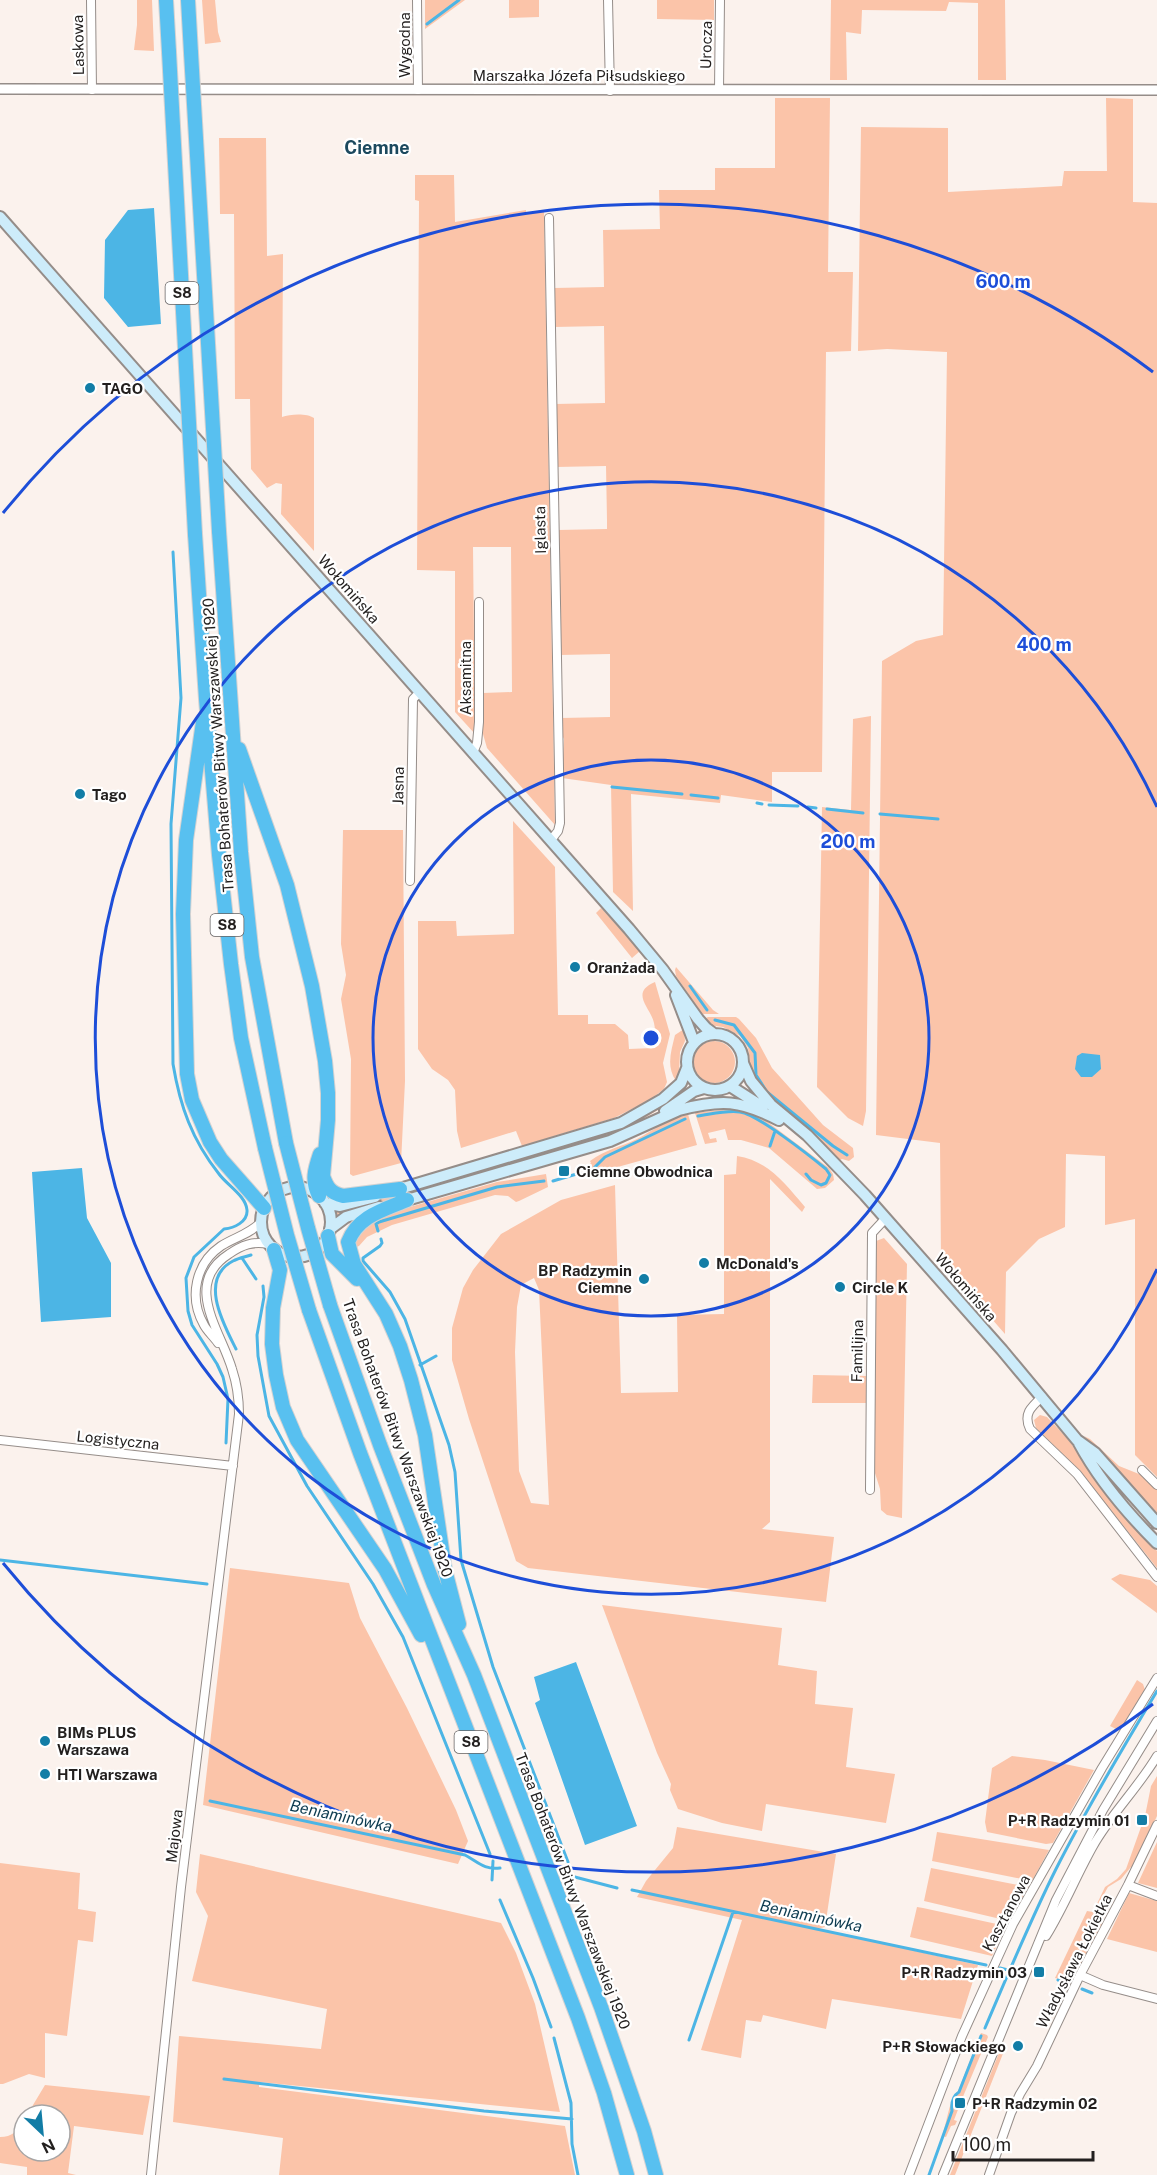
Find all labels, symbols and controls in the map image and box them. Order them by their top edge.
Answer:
street label: Wygodna [396,12,413,78]
street label: Laskowa [69,15,87,75]
street label: Urocza [697,21,715,69]
street label: Marszałka Józefa Piłsudskiego [473,67,685,84]
district label: Ciemne [344,137,410,158]
text: 600 m [975,271,1031,292]
road number: S8 [166,282,198,304]
place label: TAGO [102,380,143,397]
marker: TAGO [83,381,97,395]
street label: Iglasta [531,506,549,554]
street label: Wołomińska [315,551,383,627]
street label: Trasa Bohaterów Bitwy Warszawskiej 1920 [199,597,237,893]
text: 400 m [1016,634,1072,655]
street label: Aksamitna [457,641,474,715]
street label: Jasna [389,767,407,805]
place label: Tago [92,786,127,803]
marker: Tago [73,787,87,801]
text: 200 m [821,831,875,852]
road number: S8 [210,914,244,936]
place label: Oranżada [587,959,655,976]
marker: Oranżada [568,960,582,974]
centre of rings [641,1028,661,1048]
place label: Ciemne Obwodnica [576,1163,713,1180]
marker: Ciemne Obwodnica [557,1164,571,1178]
street label: Wołomińska [932,1249,1000,1325]
place label: McDonald's [716,1255,799,1272]
marker: McDonald's [697,1256,711,1270]
place label: BP Radzymin Ciemne [538,1262,632,1296]
marker: BP Radzymin Ciemne [637,1272,651,1286]
place label: Circle K [852,1279,909,1296]
marker: Circle K [833,1280,847,1294]
street label: Trasa Bohaterów Bitwy Warszawskiej 1920 [340,1297,456,1579]
street label: Familijna [848,1319,866,1383]
street label: Logistyczna [76,1427,160,1453]
place label: BIMs PLUS Warszawa [57,1724,136,1758]
road number: S8 [454,1731,488,1753]
marker: BIMs PLUS Warszawa [38,1734,52,1748]
street label: Trasa Bohaterów Bitwy Warszawskiej 1920 [512,1750,634,2032]
place label: HTI Warszawa [57,1766,158,1783]
marker: HTI Warszawa [38,1767,52,1781]
water label: Beniaminówka [288,1796,394,1836]
street label: Majowa [162,1808,186,1864]
place label: P+R Radzymin 01 [1008,1812,1130,1829]
marker: P+R Radzymin 01 [1135,1813,1149,1827]
street label: Kasztanowa [979,1872,1033,1954]
street label: Władysława Łokietka [1033,1891,1115,2031]
water label: Beniaminówka [758,1896,864,1936]
place label: P+R Radzymin 03 [901,1964,1027,1981]
marker: P+R Radzymin 03 [1032,1965,1046,1979]
place label: P+R Słowackiego [882,2038,1006,2055]
marker: P+R Słowackiego [1011,2039,1025,2053]
place label: P+R Radzymin 02 [972,2095,1097,2112]
marker: P+R Radzymin 02 [953,2096,967,2110]
north arrow [12,2103,72,2163]
scale bar [953,2124,1092,2162]
text: 100 m [962,2134,1011,2155]
text: N [39,2135,58,2157]

